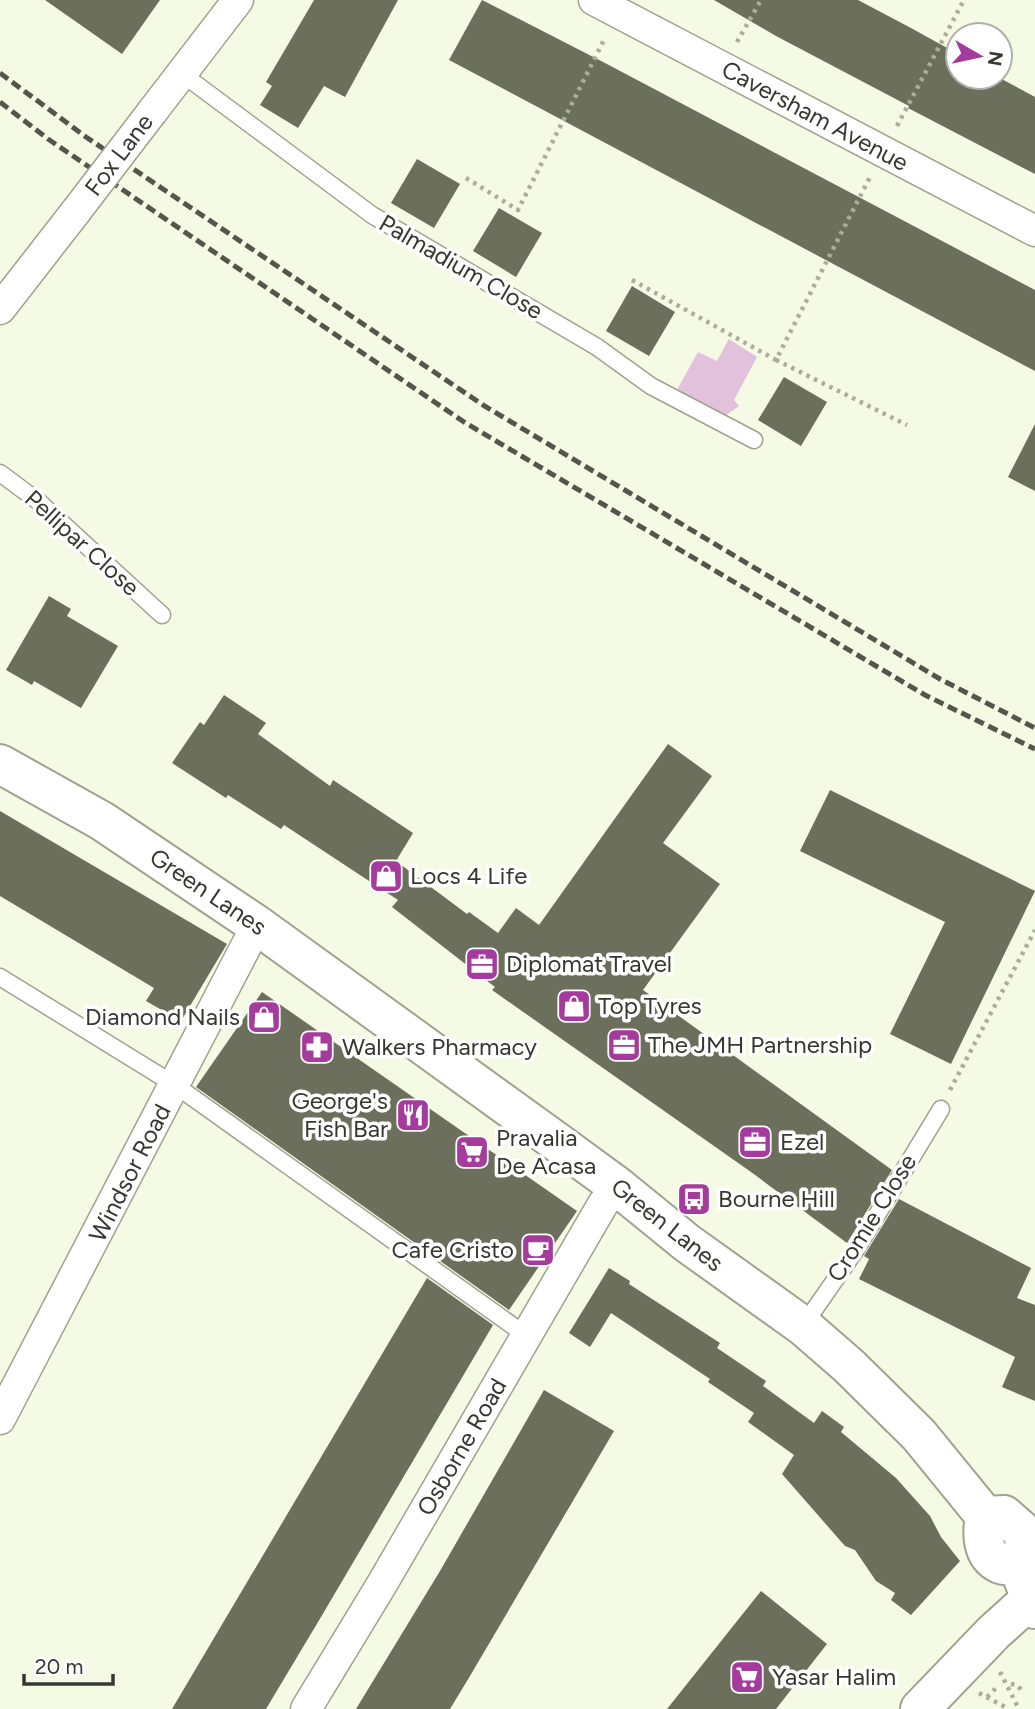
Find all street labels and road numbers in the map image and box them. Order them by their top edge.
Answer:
street label: Caversham Avenue [717,54,913,177]
street label: Fox Lane [78,108,159,201]
street label: Palmadium Close [374,208,548,325]
street label: Pellipar Close [19,484,146,602]
street label: Green Lanes [145,842,272,941]
street label: Windsor Road [82,1099,177,1246]
street label: Cromie Close [821,1149,922,1287]
street label: Green Lanes [605,1172,729,1277]
street label: Osborne Road [411,1373,513,1521]

